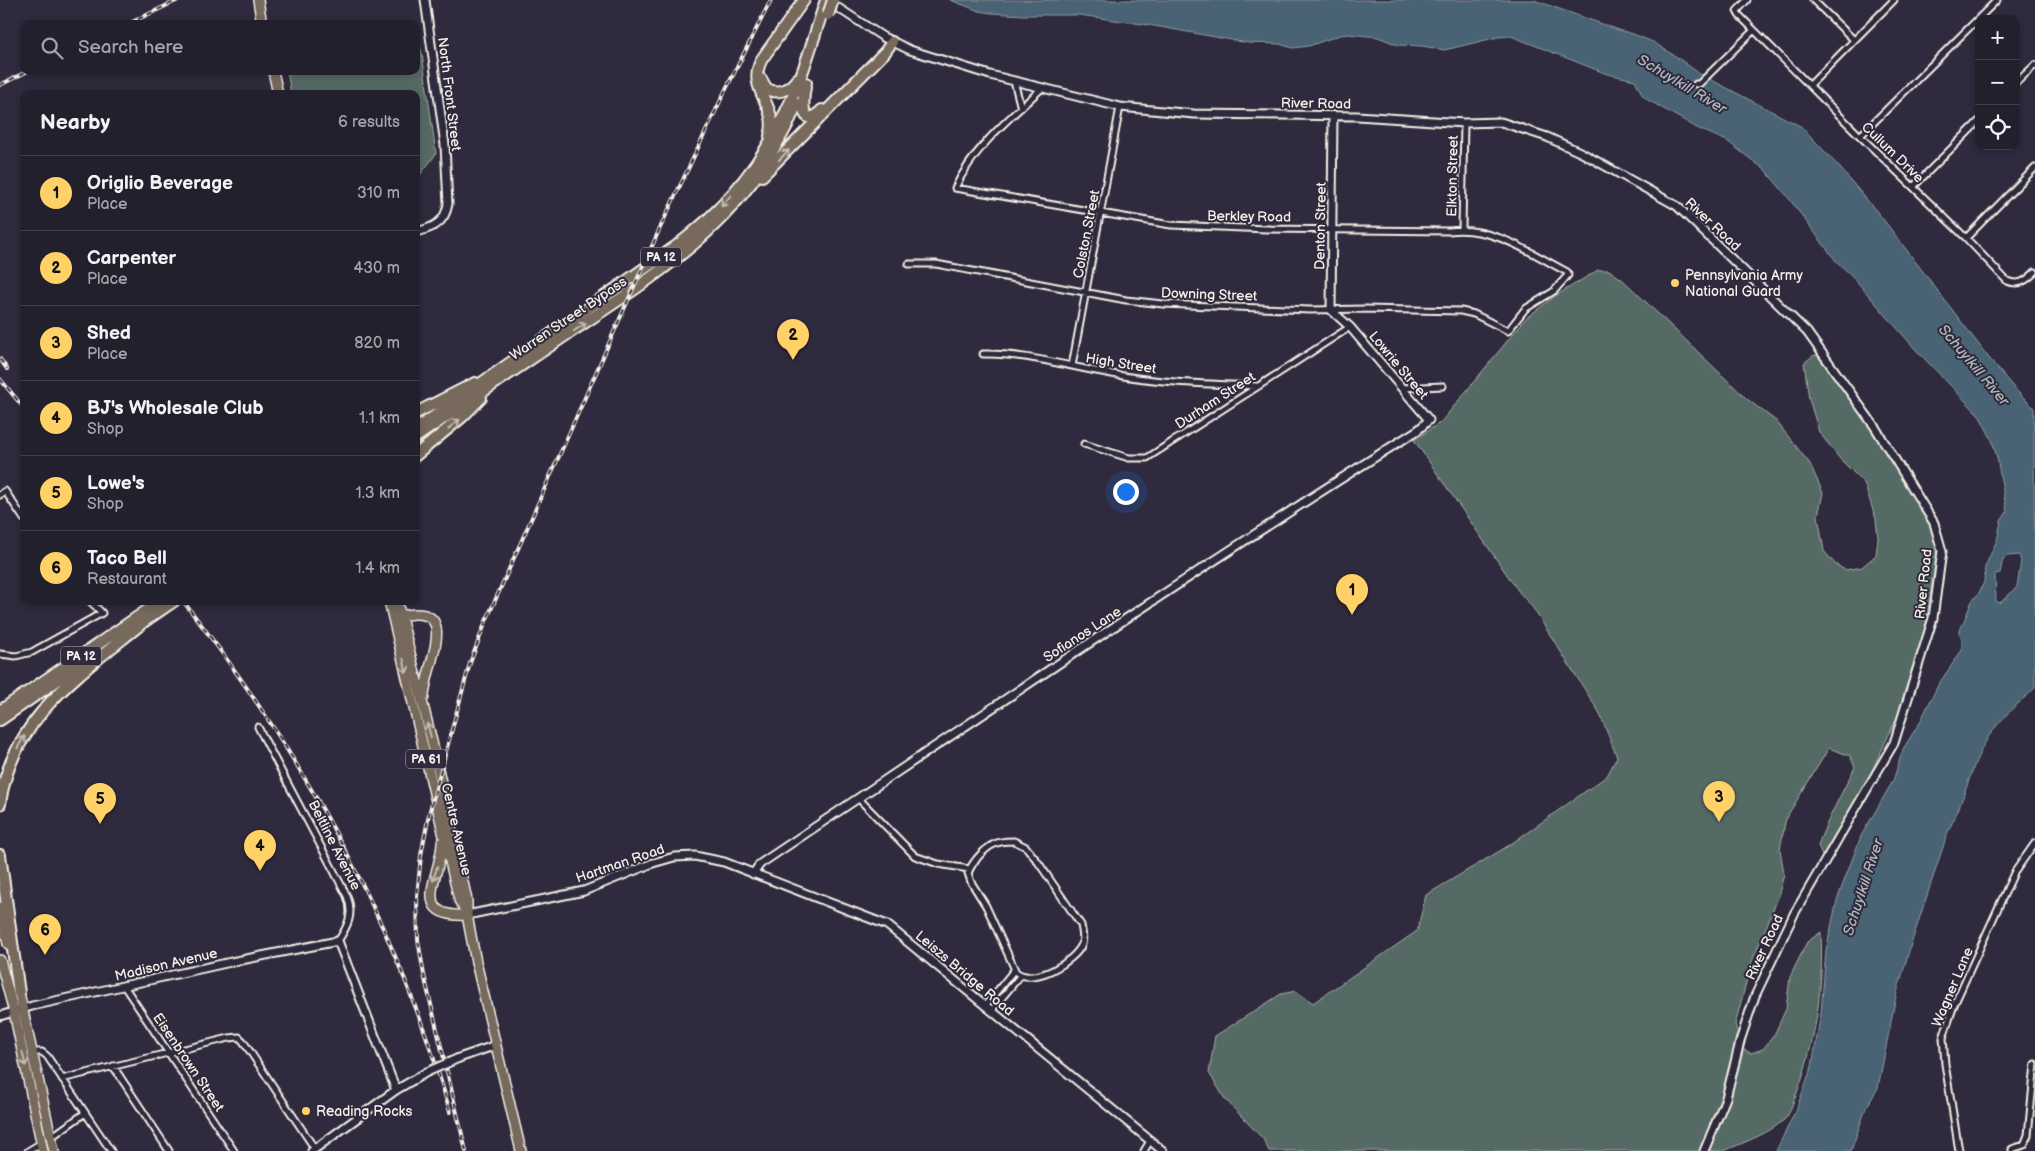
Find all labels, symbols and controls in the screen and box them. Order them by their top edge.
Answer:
map controls [1975,15,2020,150]
button: + [1975,15,2020,60]
search box [20,20,420,75]
icon: search [38,34,66,62]
text: Search here [78,36,183,59]
street label: North Front Street [434,36,465,153]
water label: Schuylkill River [1634,50,1731,119]
button: − [1975,60,2020,105]
street label: River Road [1281,94,1351,113]
button: locate [1975,105,2020,150]
text: Nearby [40,110,110,135]
text: 6 results [338,113,400,132]
street label: Cullum Drive [1858,118,1927,186]
street label: Elkton Street [1443,135,1462,217]
one-way arrow [777,149,790,161]
text: Origlio Beverage [87,172,233,195]
street label: Denton Street [1311,181,1330,270]
text: 1 [53,184,59,203]
text: 310 m [357,184,400,203]
street label: Colston Street [1070,188,1104,280]
street label: River Road [1681,194,1744,255]
text: Place [87,195,128,214]
one-way arrow [720,195,731,208]
street label: Berkley Road [1207,207,1291,226]
text: Carpenter [87,247,176,270]
road number: PA 12 [641,248,681,266]
text: 2 [51,259,61,278]
text: 430 m [353,259,400,278]
place label: Pennsylvania Army National Guard [1685,267,1803,300]
text: Place [87,270,128,289]
street label: Warren Street Bypass [507,273,630,364]
marker: Pennsylvania Army National Guard [1669,277,1681,289]
street label: Downing Street [1161,284,1258,305]
pin: 2 [777,319,809,360]
one-way arrow [572,321,586,331]
water label: Schuylkill River [1934,321,2014,411]
text: Shed [87,322,131,345]
street label: Lowrie Street [1365,328,1432,403]
text: 3 [51,334,61,353]
text: 820 m [354,334,400,353]
text: Place [87,345,128,364]
street label: High Street [1084,350,1158,378]
street label: Durham Street [1172,368,1259,433]
text: BJ's Wholesale Club [87,397,264,420]
text: 4 [51,409,61,428]
text: 1.1 km [359,409,400,428]
one-way arrow [447,419,460,430]
text: Shop [87,420,124,439]
text: Lowe's [87,472,145,495]
your location [1113,479,1139,505]
text: 5 [51,484,61,503]
text: 1.3 km [355,484,400,503]
text: Shop [87,495,124,514]
text: Taco Bell [87,547,167,570]
street label: River Road [1911,548,1936,620]
text: 6 [51,559,61,578]
text: 1.4 km [356,559,400,578]
text: Restaurant [87,570,167,589]
pin: 1 [1336,574,1368,615]
street label: Sofianos Lane [1040,603,1124,666]
road number: PA 12 [61,646,101,666]
one-way arrow [401,657,410,673]
one-way arrow [424,723,433,739]
one-way arrow [16,735,26,750]
road number: PA 61 [406,750,446,769]
street label: Centre Avenue [438,781,475,877]
pin: 3 [1703,781,1735,822]
pin: 5 [84,783,116,824]
street label: Beltline Avenue [305,797,365,893]
pin: 4 [244,830,276,871]
water label: Schuylkill River [1839,835,1889,938]
street label: Hartman Road [574,840,667,887]
one-way arrow [429,866,439,882]
street label: River Road [1742,912,1787,983]
pin: 6 [29,914,61,955]
street label: Leiszs Bridge Road [912,927,1017,1020]
street label: Madison Avenue [113,944,219,985]
street label: Wagner Lane [1928,945,1977,1030]
street label: Eisenbrown Street [149,1010,228,1115]
one-way arrow [19,1051,29,1067]
place label: Reading Rocks [316,1103,412,1120]
marker: Reading Rocks [300,1105,312,1117]

